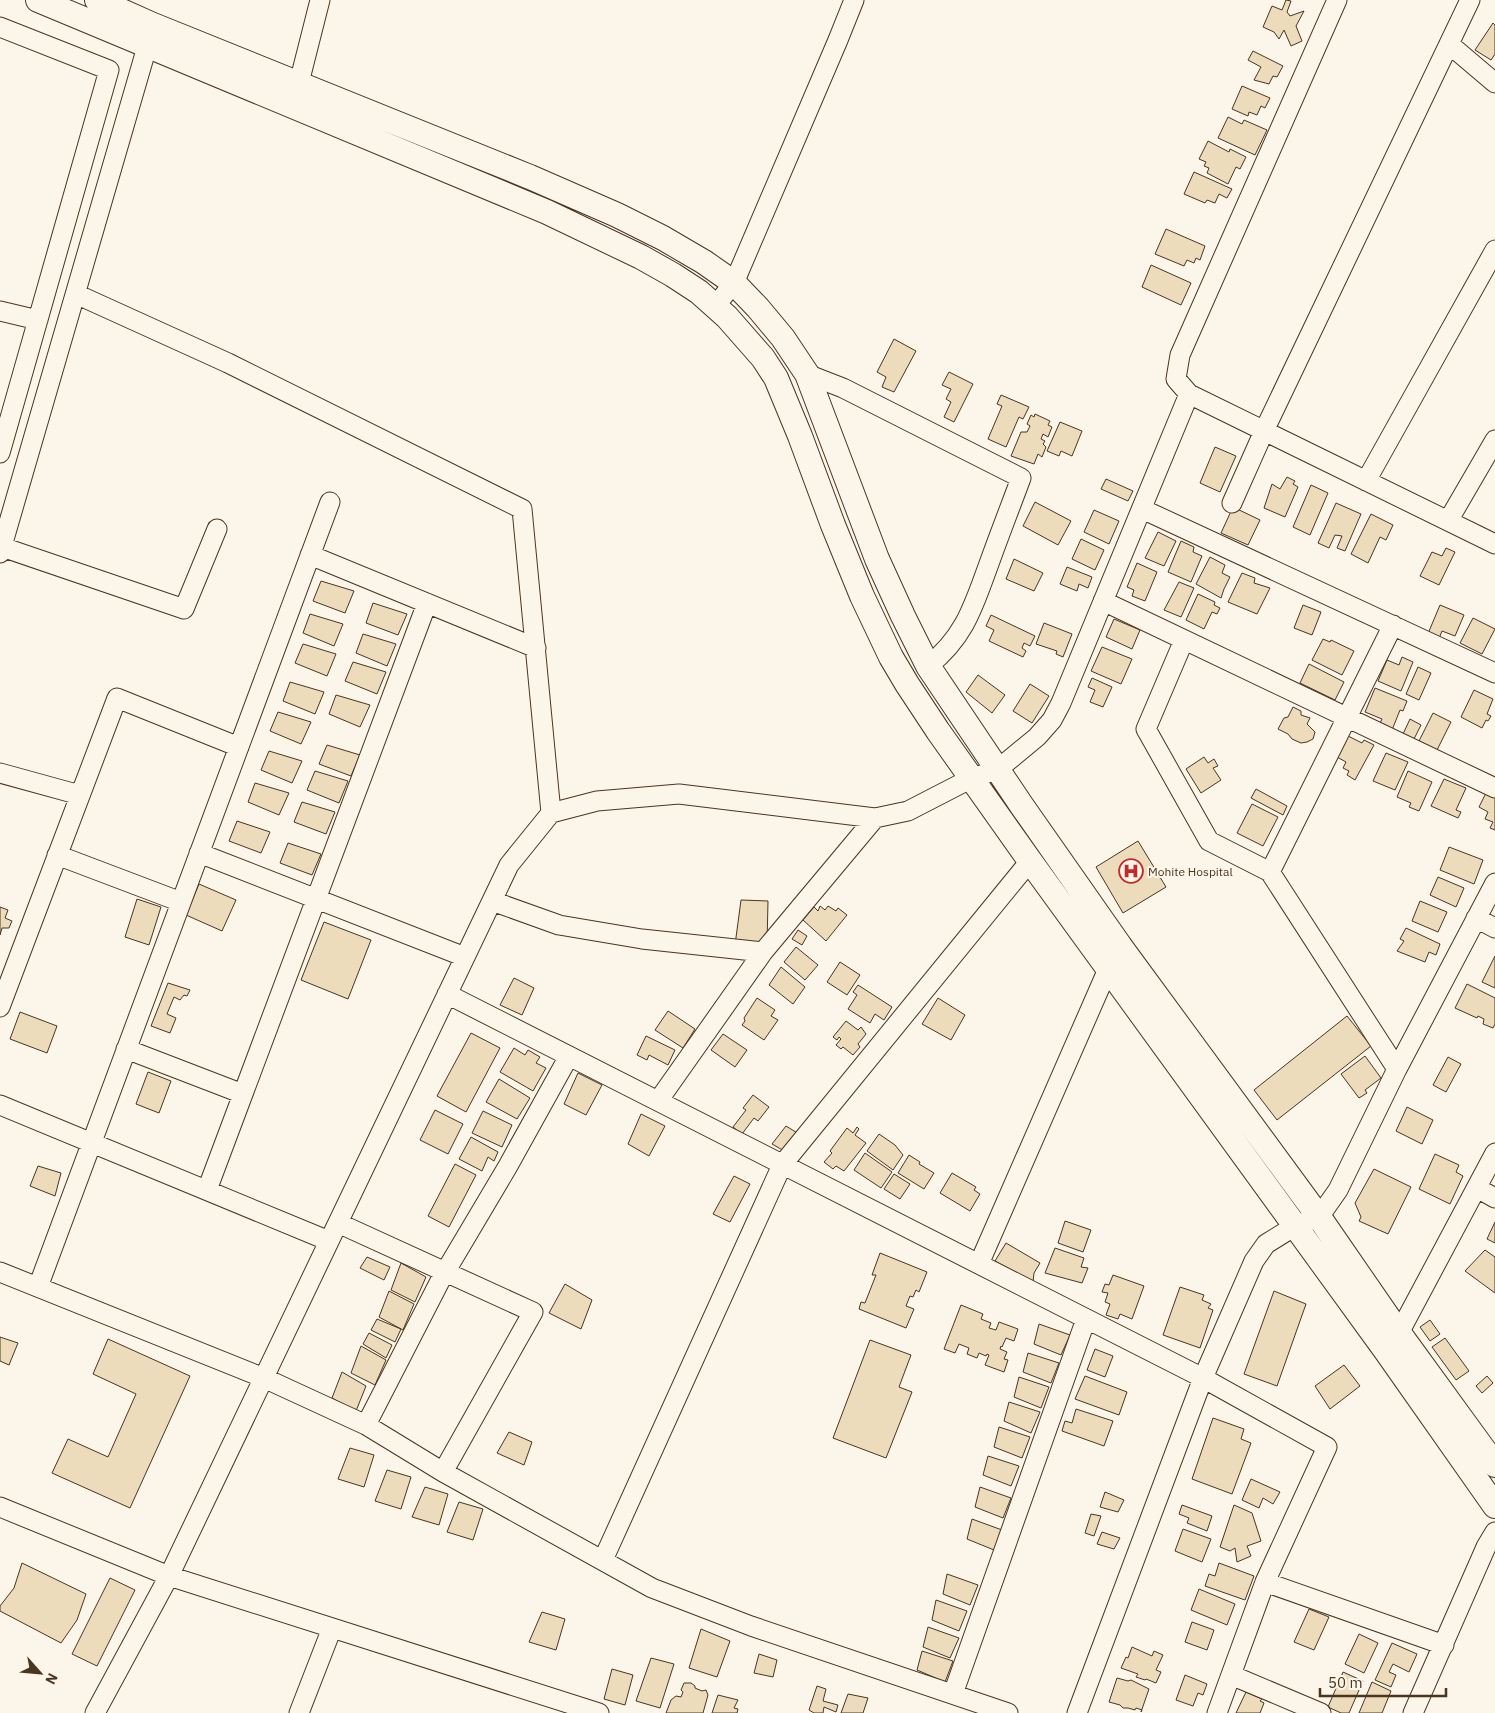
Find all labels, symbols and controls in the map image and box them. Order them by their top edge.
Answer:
hospital icon: Mohite Hospital [1118,858,1144,884]
place label: Mohite Hospital [1148,864,1233,879]
north arrow [15,1648,65,1698]
scale bar [1320,1666,1446,1698]
text: N [41,1670,62,1688]
text: 50 m [1328,1673,1363,1692]

